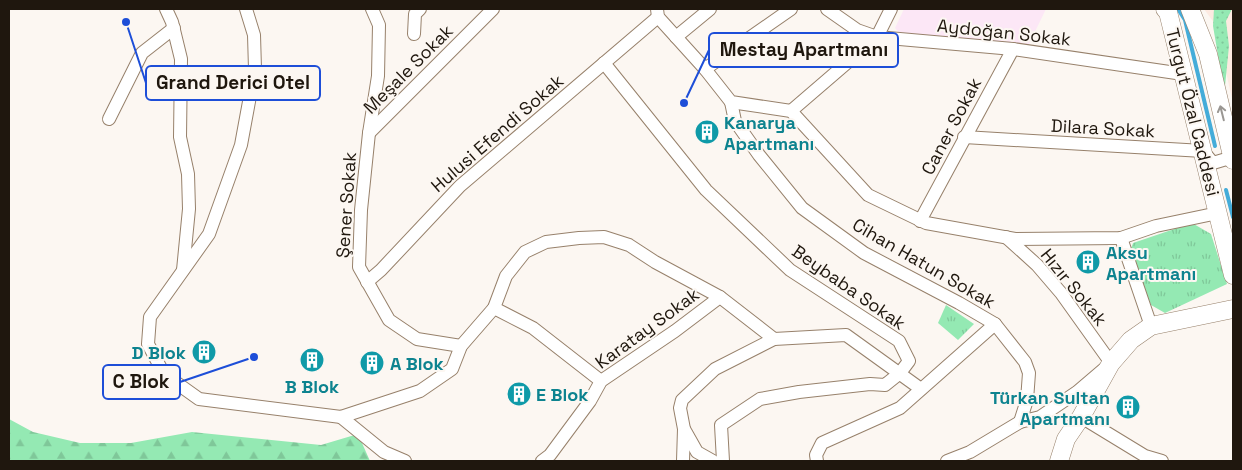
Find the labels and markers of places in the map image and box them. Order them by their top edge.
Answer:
callout: Mestay Apartmanı [709,33,898,67]
callout: Grand Derici Otel [146,66,320,100]
place label: Kanarya Apartmanı [724,111,814,155]
building icon: Kanarya Apartmanı [694,119,720,145]
place label: Aksu Apartmanı [1106,241,1196,285]
building icon: Aksu Apartmanı [1075,249,1101,275]
building icon: D Blok [191,339,217,365]
place label: D Blok [132,341,186,364]
building icon: B Blok [299,347,325,373]
building icon: A Blok [359,350,385,376]
place label: A Blok [390,352,444,375]
callout: C Blok [103,365,180,399]
place label: B Blok [285,375,339,398]
building icon: E Blok [506,381,532,407]
place label: E Blok [536,383,588,406]
place label: Türkan Sultan Apartmanı [990,386,1110,430]
building icon: Türkan Sultan Apartmanı [1115,394,1141,420]

